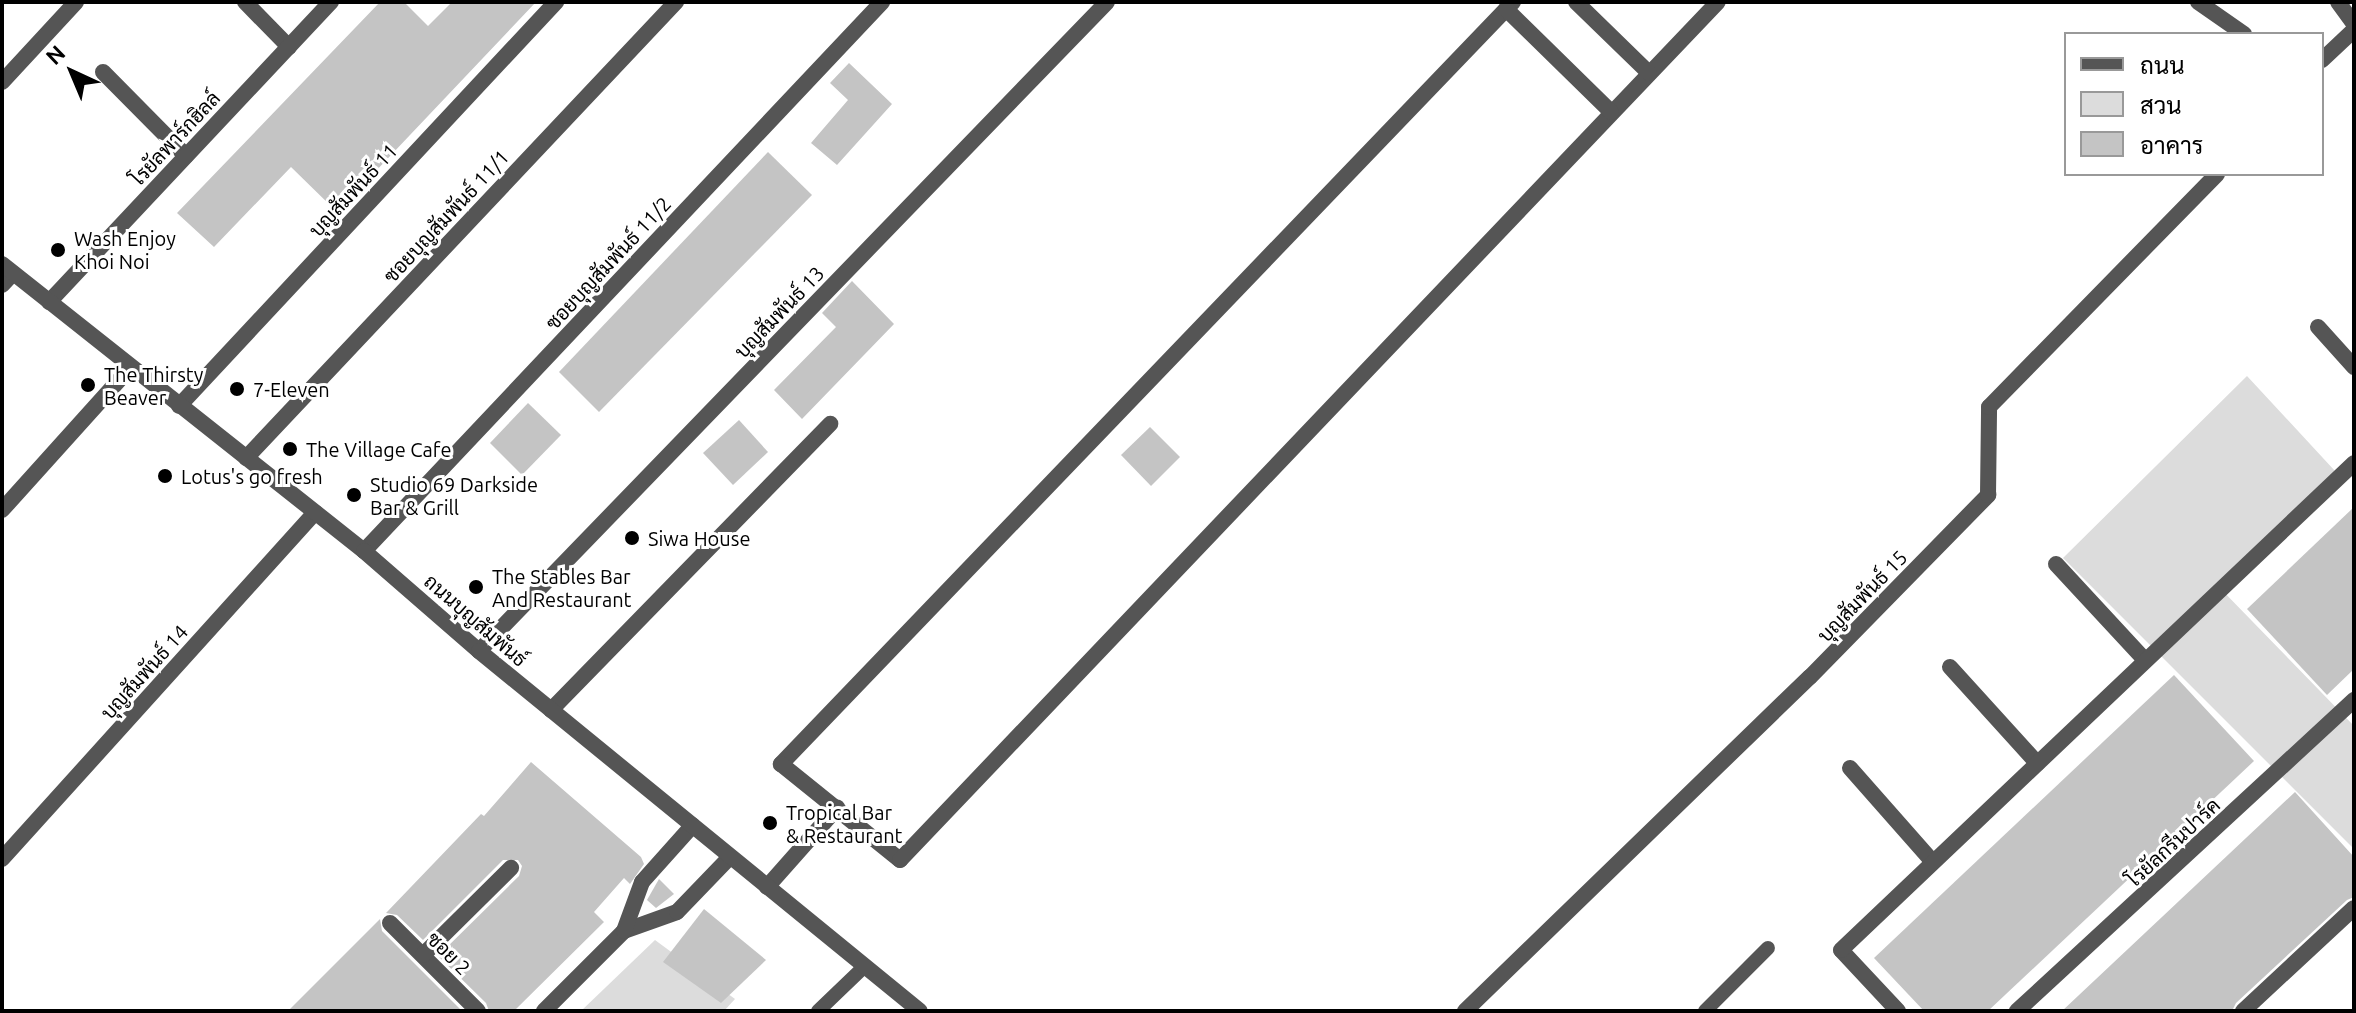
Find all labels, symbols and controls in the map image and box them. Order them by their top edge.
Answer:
north arrow [32,32,112,112]
legend [2064,32,2324,176]
text: N [40,40,70,69]
text: ถนน [2140,52,2185,79]
street label: โรยัลพาร์กฮิลล์ [125,86,225,190]
text: สวน [2140,92,2182,119]
text: อาคาร [2140,132,2203,159]
street label: บุญสัมพันธ์ 11 [304,138,402,242]
street label: ซอยบุญสัมพันธ์ 11/1 [378,145,514,287]
street label: ซอยบุญสัมพันธ์ 11/2 [540,192,676,334]
place label: Wash Enjoy Khoi Noi [74,226,176,273]
marker: Wash Enjoy Khoi Noi [49,241,67,259]
street label: บุญสัมพันธ์ 13 [729,261,829,363]
place label: The Thirsty Beaver [104,362,203,409]
marker: The Thirsty Beaver [79,376,97,394]
place label: 7-Eleven [253,377,330,401]
marker: 7-Eleven [228,380,246,398]
place label: The Village Cafe [306,437,451,461]
marker: The Village Cafe [281,440,299,458]
place label: Lotus's go fresh [181,464,323,488]
marker: Lotus's go fresh [156,467,174,485]
place label: Studio 69 Darkside Bar & Grill [370,472,538,519]
marker: Studio 69 Darkside Bar & Grill [345,486,363,504]
place label: Siwa House [648,526,750,550]
marker: Siwa House [623,529,641,547]
street label: บุญสัมพันธ์ 15 [1812,545,1912,647]
place label: The Stables Bar And Restaurant [492,564,631,611]
street label: ถนนบุญสัมพันธ์ [420,569,532,671]
marker: The Stables Bar And Restaurant [467,578,485,596]
street label: บุญสัมพันธ์ 14 [95,620,193,724]
street label: โรยัลกรีนปาร์ค [2121,793,2225,891]
place label: Tropical Bar & Restaurant [786,800,902,847]
marker: Tropical Bar & Restaurant [761,814,779,832]
street label: ซอย 2 [422,926,476,980]

